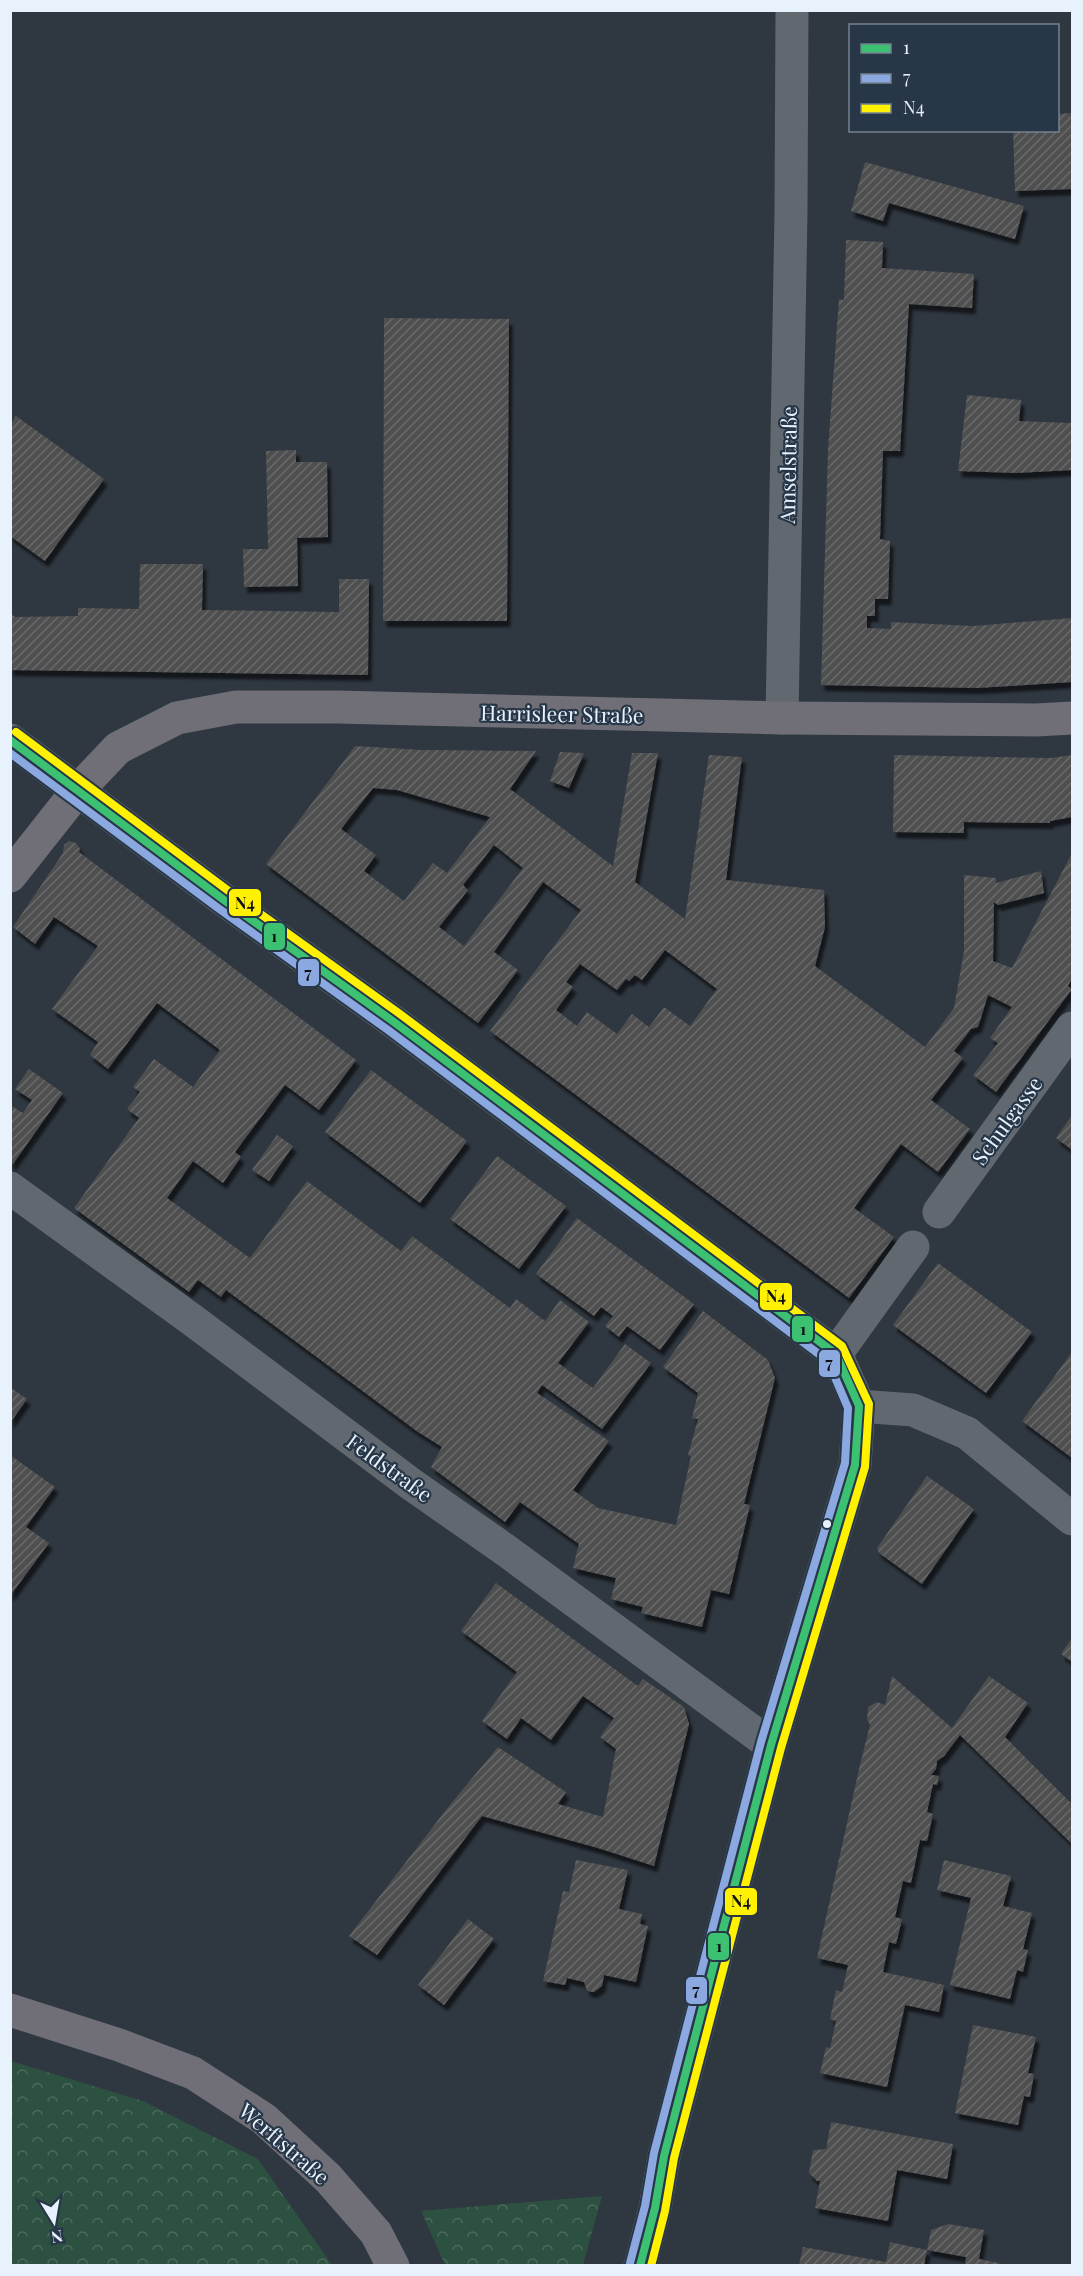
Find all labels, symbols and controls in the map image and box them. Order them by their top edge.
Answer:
legend [849,24,1059,132]
text: 1 [903,35,910,59]
text: 7 [903,65,911,89]
text: N4 [903,95,925,119]
street label: Amselstraße [772,406,802,525]
street label: Harrisleer Straße [480,698,644,728]
line badge: N4 [228,888,262,917]
text: N4 [235,892,255,913]
line badge: 1 [263,922,286,951]
text: 1 [271,925,277,946]
line badge: 7 [297,958,320,987]
text: 7 [304,962,312,983]
street label: Schulgasse [964,1070,1048,1170]
line badge: N4 [759,1282,793,1311]
text: N4 [766,1285,786,1306]
line badge: 1 [791,1315,814,1343]
text: 1 [800,1318,806,1339]
line badge: 7 [818,1349,841,1378]
text: 7 [825,1352,833,1373]
street label: Feldstraße [341,1426,439,1508]
unlabelled marker [821,1518,833,1530]
line badge: N4 [724,1887,758,1916]
text: N4 [731,1890,751,1911]
line badge: 1 [707,1932,730,1961]
text: 1 [716,1935,722,1956]
line badge: 7 [685,1976,708,2005]
text: 7 [692,1979,700,2000]
street label: Werftstraße [233,2095,336,2190]
north arrow [24,2192,84,2252]
text: N [49,2226,65,2249]

